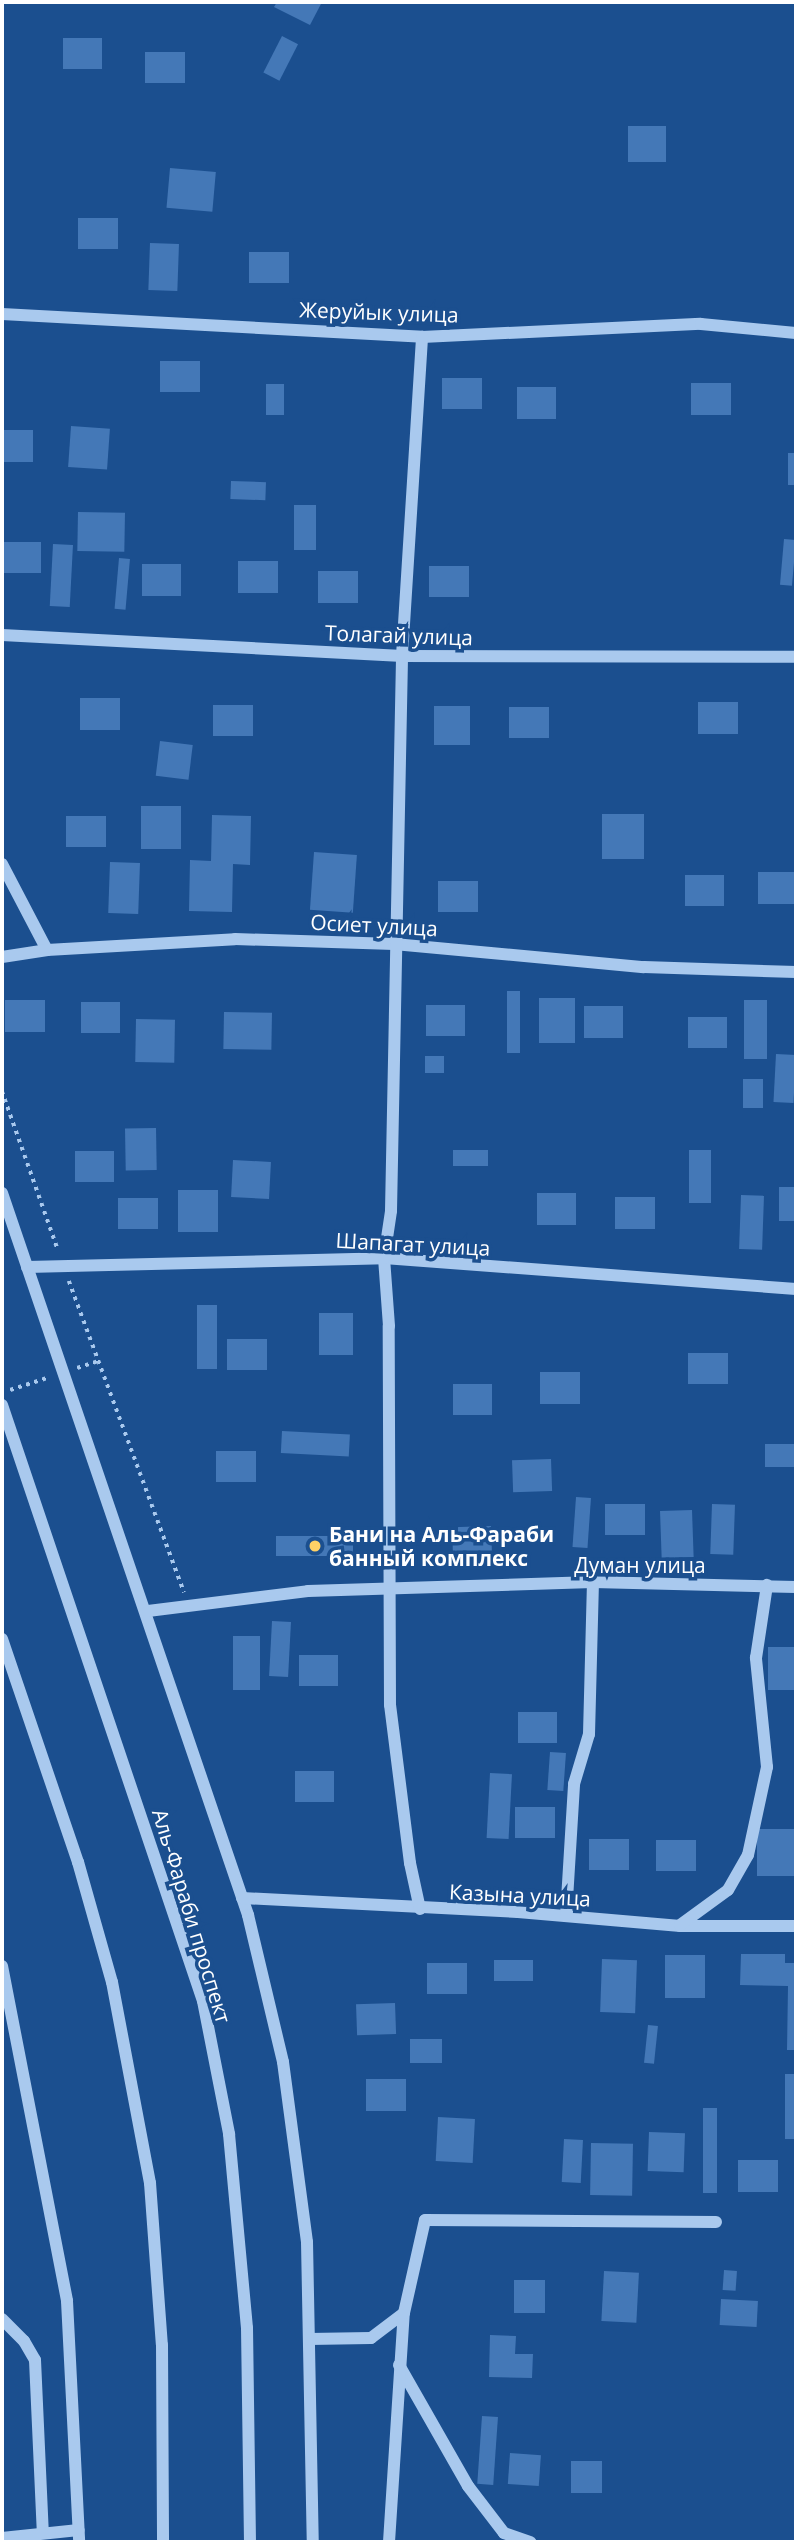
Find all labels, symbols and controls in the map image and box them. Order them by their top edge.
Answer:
street label: Жеруйык улица [299,297,459,327]
street label: Толагай улица [325,620,473,650]
street label: Осиет улица [310,909,438,941]
street label: Шапагат улица [335,1227,491,1261]
place label: Бани на Аль-Фараби банный комплекс [329,1521,554,1571]
marker: Бани на Аль-Фараби банный комплекс [307,1538,323,1554]
street label: Думан улица [574,1552,706,1578]
street label: Аль-Фараби проспект [147,1806,237,2026]
street label: Казына улица [449,1879,591,1911]

